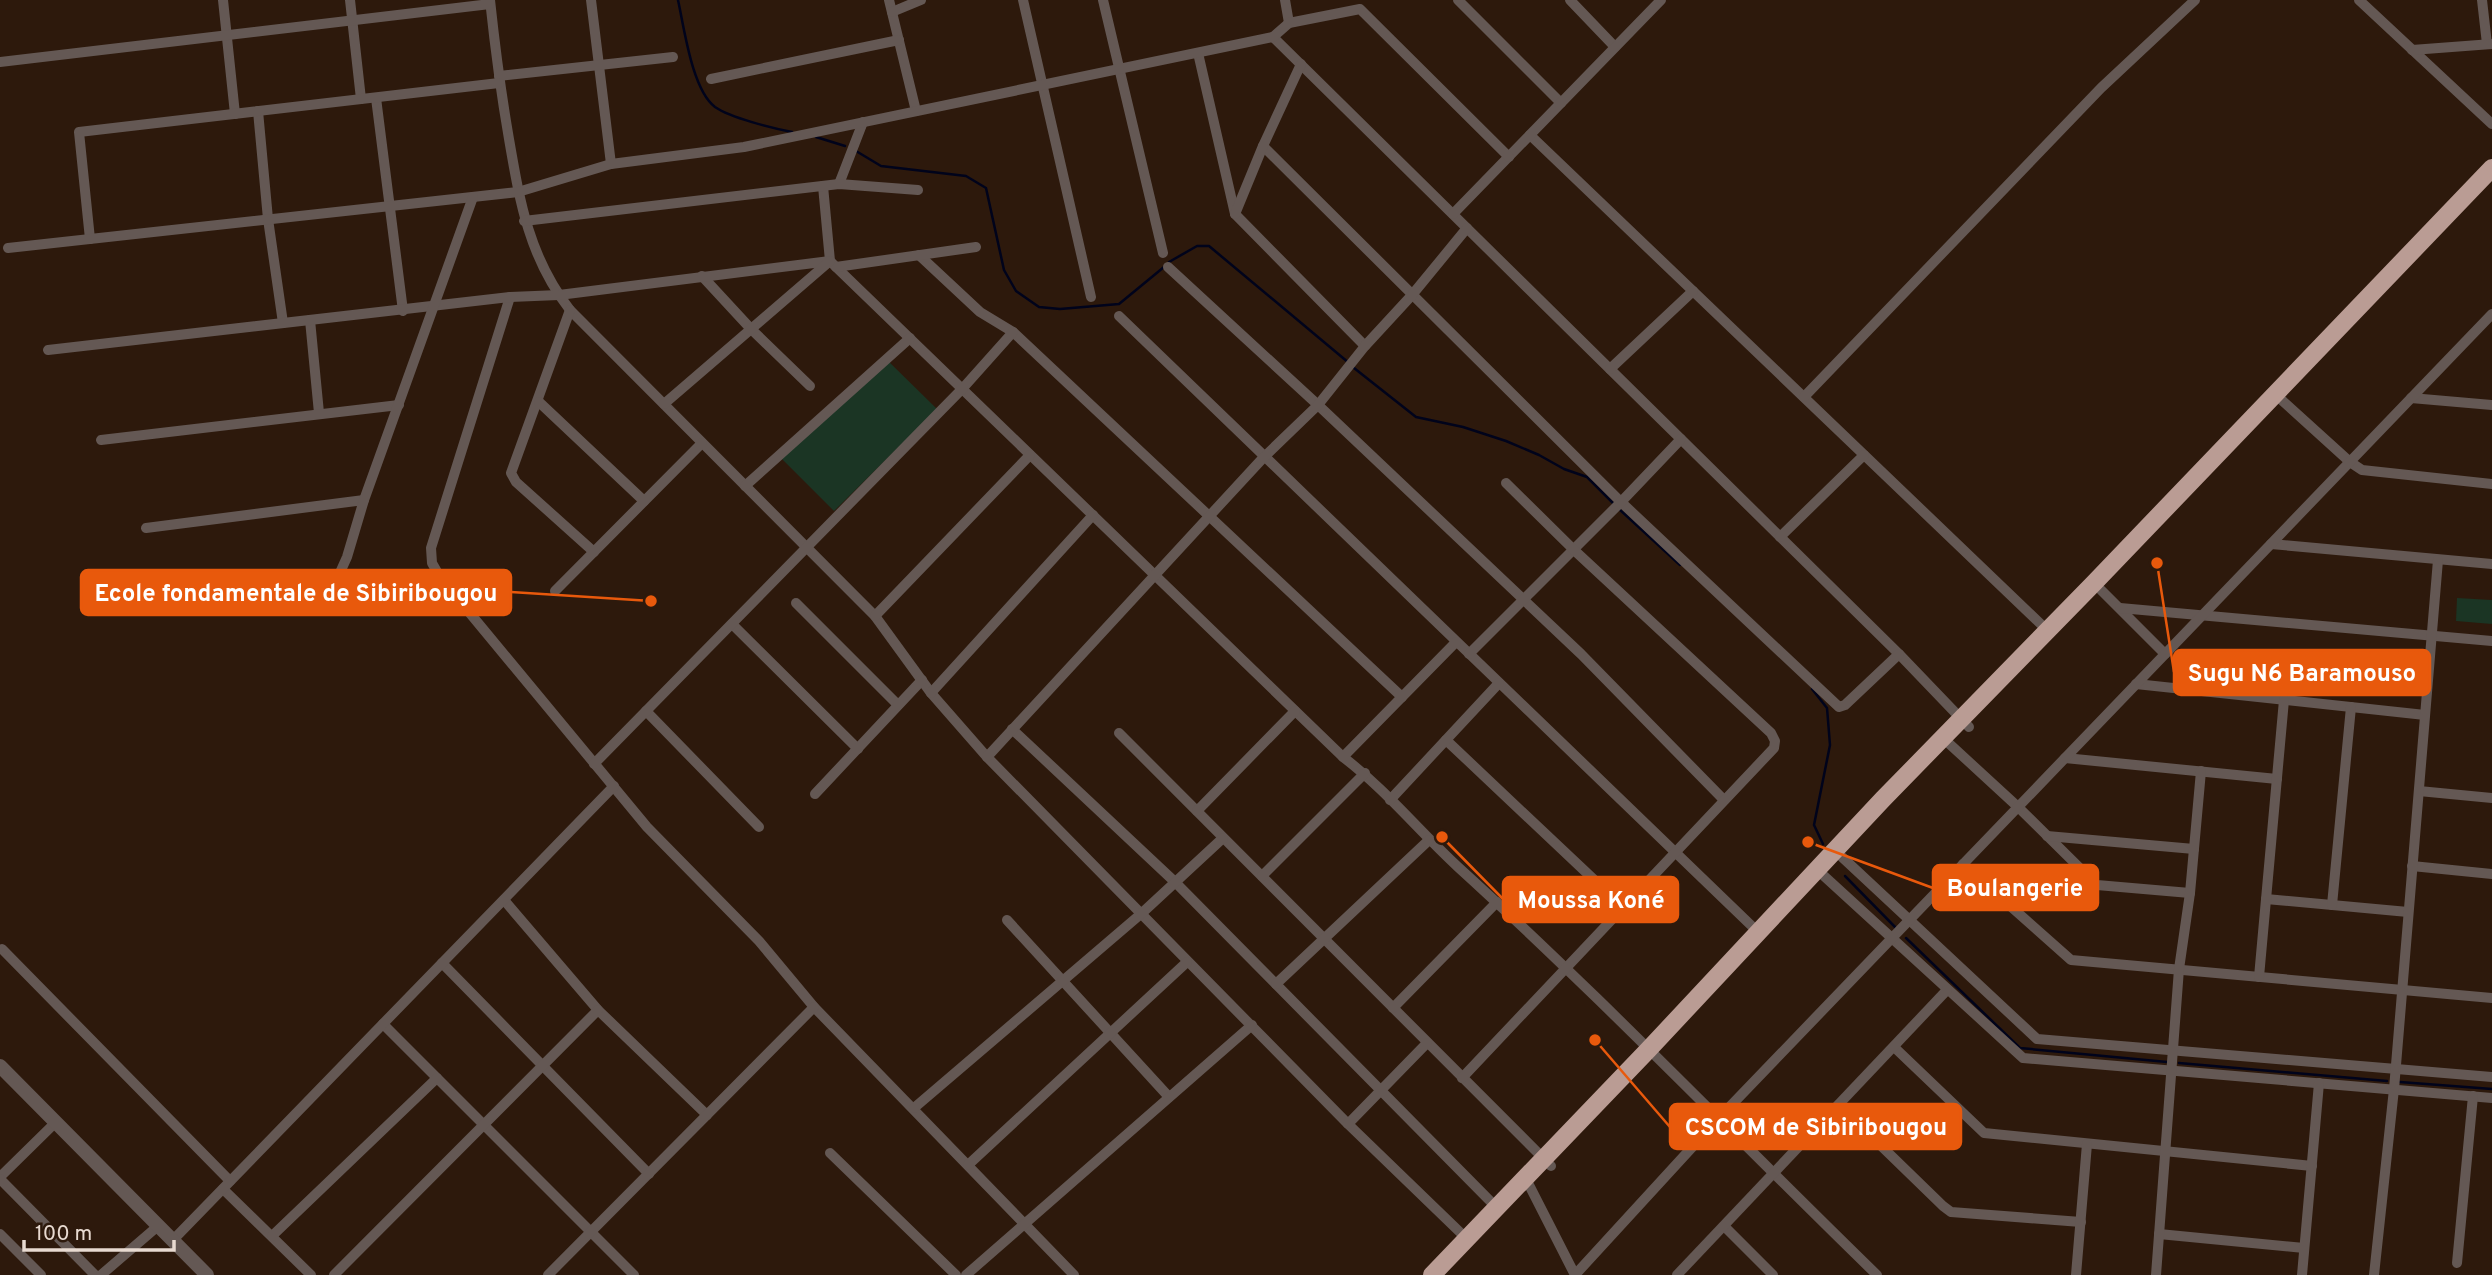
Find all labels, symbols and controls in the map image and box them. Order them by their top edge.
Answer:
callout: Ecole fondamentale de Sibiribougou [81,570,511,615]
text: Ecole fondamentale de Sibiribougou [95,580,497,610]
callout: Sugu N6 Baramouso [2174,650,2430,695]
text: Sugu N6 Baramouso [2188,660,2416,690]
callout: Boulangerie [1933,865,2098,910]
text: Boulangerie [1947,875,2083,905]
callout: Moussa Koné [1503,877,1678,922]
text: Moussa Koné [1517,887,1665,917]
callout: CSCOM de Sibiribougou [1670,1104,1961,1149]
text: CSCOM de Sibiribougou [1685,1114,1947,1144]
scale bar [24,1208,175,1252]
text: 100 m [35,1221,92,1248]

